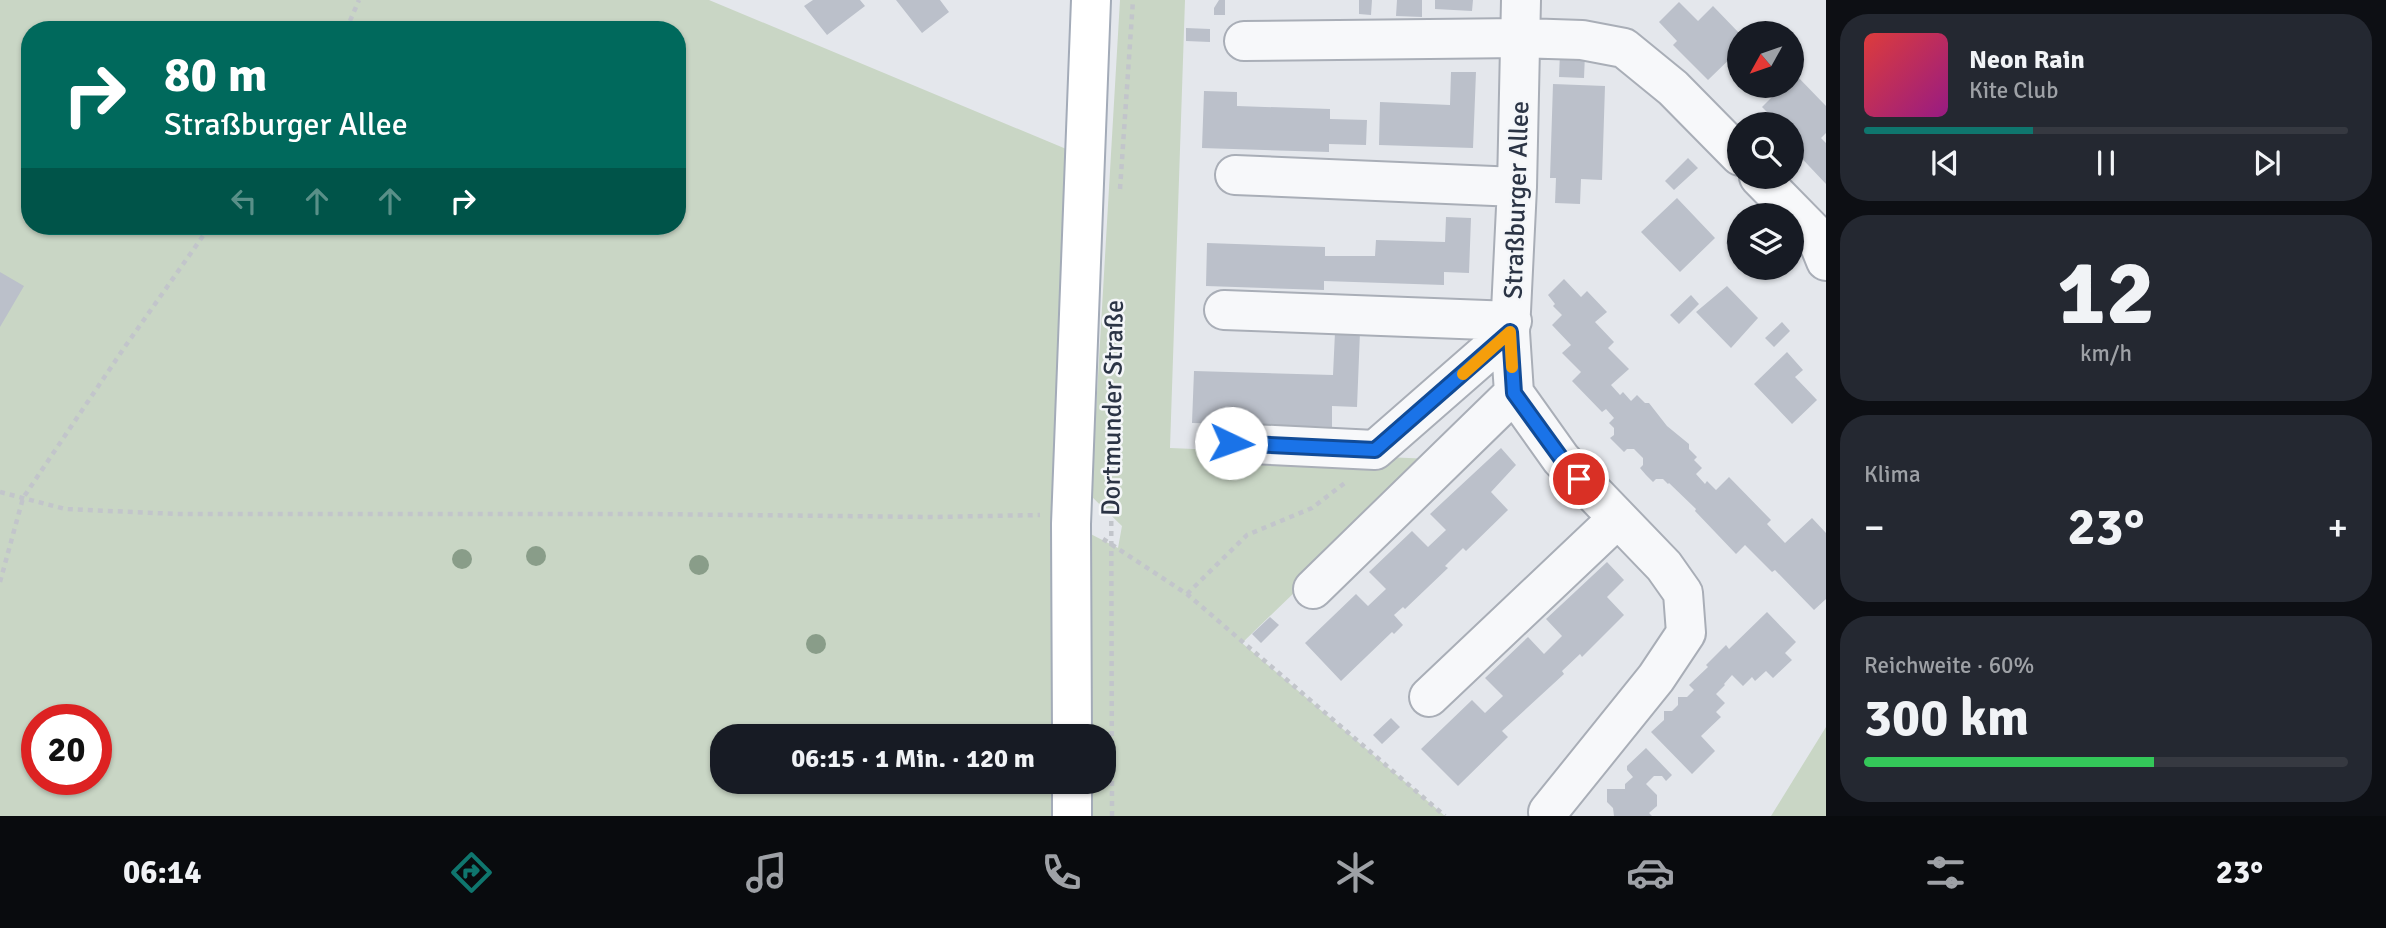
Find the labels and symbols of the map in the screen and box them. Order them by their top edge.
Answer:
north arrow [1727,21,1804,98]
street label: Straßburger Allee [1498,100,1536,300]
street label: Dortmunder Straße [1095,300,1131,516]
position arrow [1194,406,1268,480]
pin [1549,449,1609,509]
speed limit sign: 20 [21,704,112,795]

